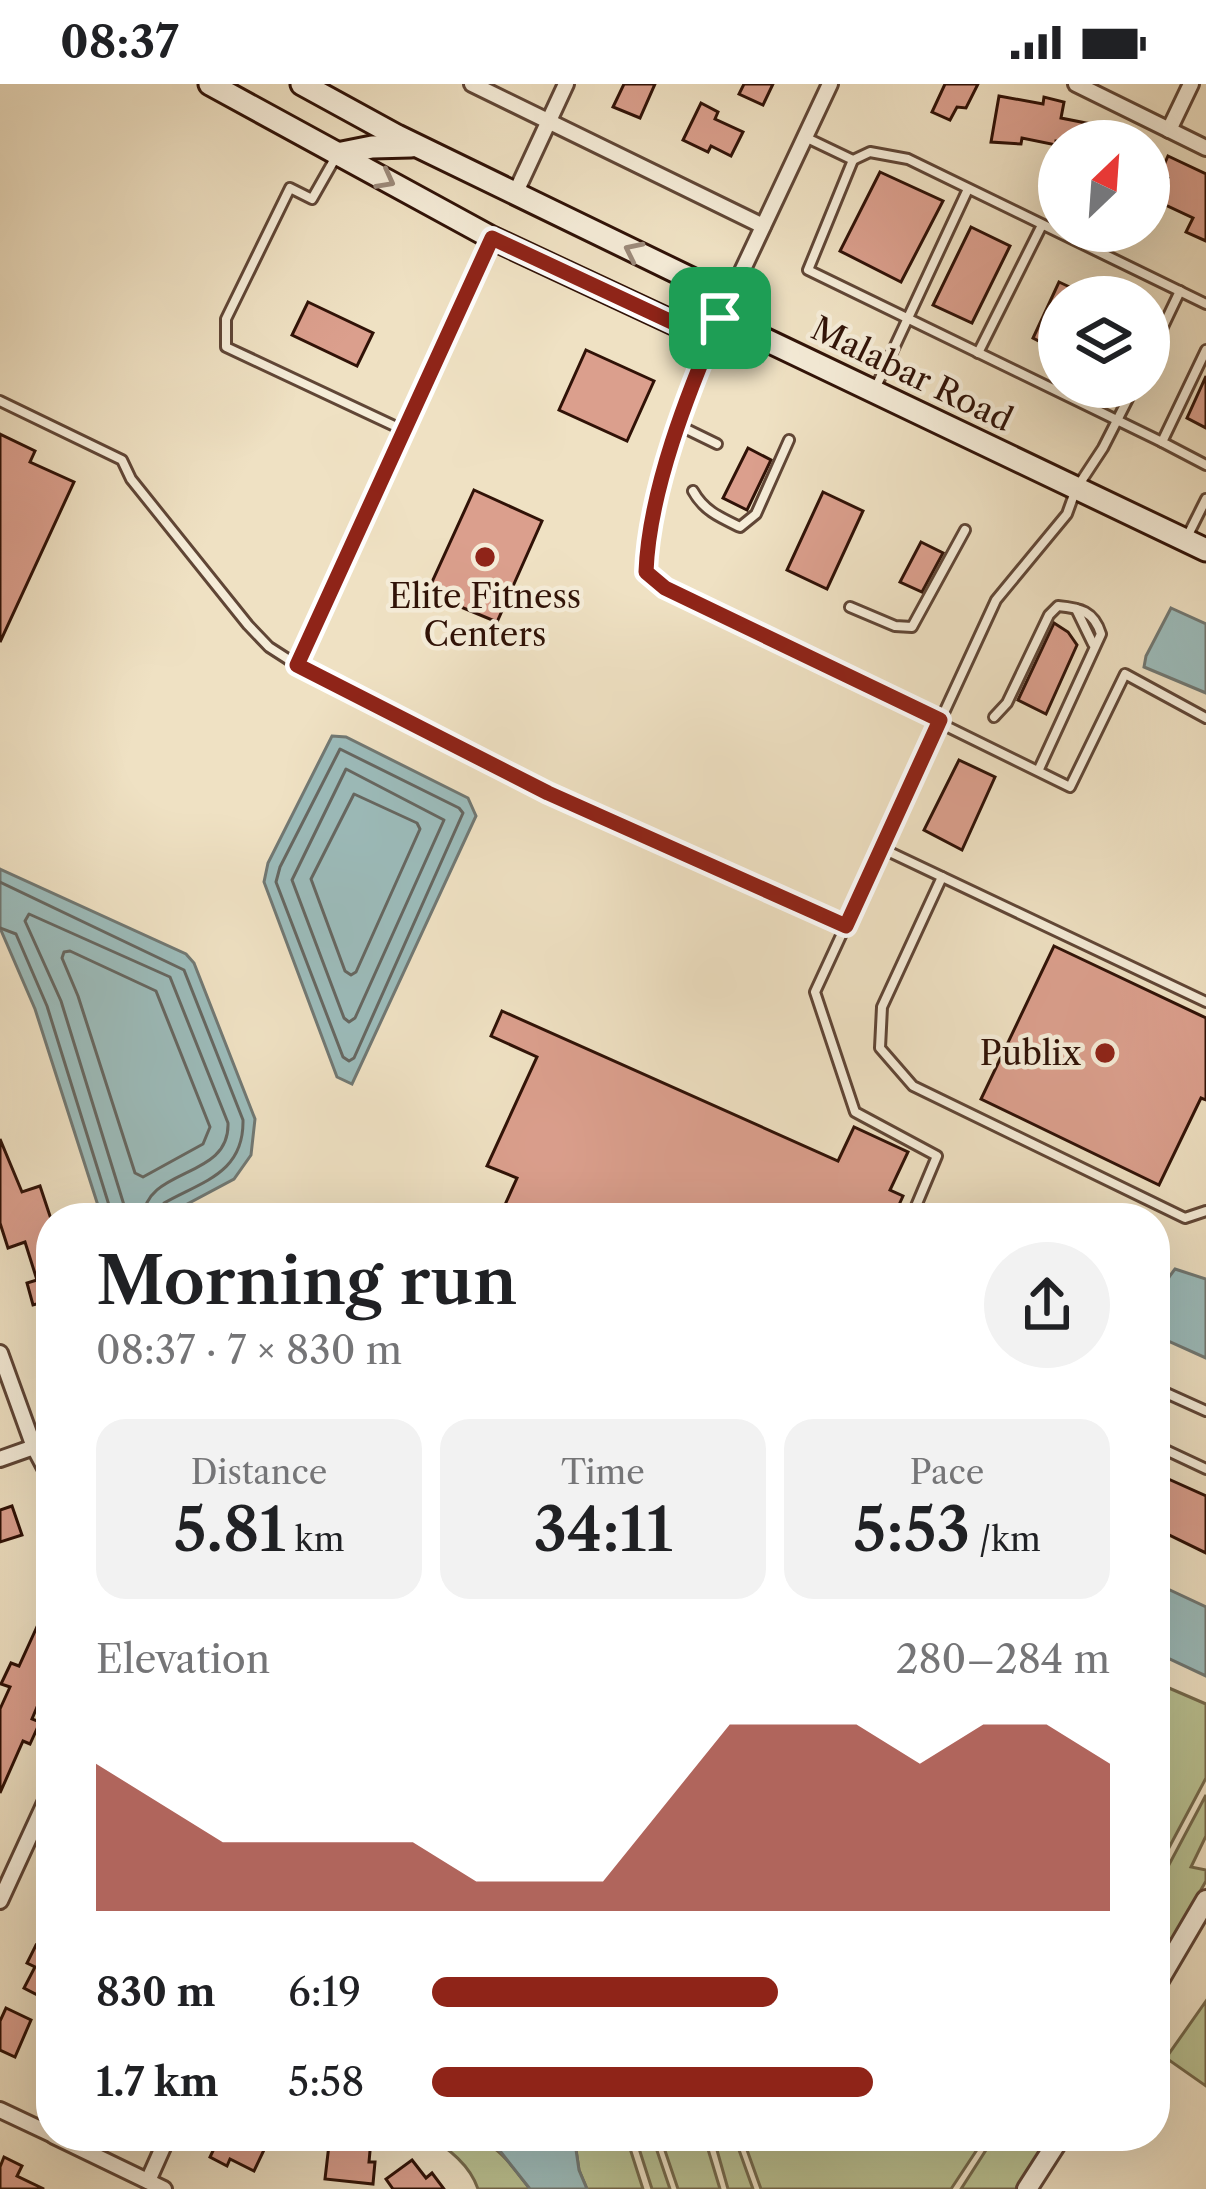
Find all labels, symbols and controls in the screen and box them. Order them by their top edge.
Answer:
text: 08:37 [60,14,179,70]
north arrow [1038,120,1170,252]
map controls [1038,120,1170,408]
one-way arrow [373,166,395,189]
one-way arrow [624,241,645,265]
pin [669,267,771,369]
button: layers [1038,276,1170,408]
icon: arrive [687,285,753,351]
street label: Malabar Road [805,308,1019,440]
marker: Elite Fitness Centers [472,544,498,570]
place label: Elite Fitness Centers [389,576,581,655]
place label: Publix [980,1033,1082,1074]
marker: Publix [1092,1040,1118,1066]
text: Morning run [96,1240,517,1321]
button: share [984,1242,1110,1368]
text: 08:37 · 7 × 830 m [96,1326,402,1374]
text: Distance [191,1452,327,1493]
text: Time [561,1452,645,1493]
text: Pace [910,1452,984,1493]
text: 5.81 [174,1493,286,1567]
text: 34:11 [533,1493,673,1567]
text: 5:53 [853,1493,970,1567]
text: km [286,1519,344,1560]
text: /km [970,1519,1041,1560]
text: Elevation [96,1635,270,1683]
text: 280–284 m [896,1635,1110,1683]
text: 830 m [96,1968,216,2016]
text: 6:19 [288,1968,361,2016]
text: 1.7 km [96,2058,219,2106]
text: 5:58 [288,2058,364,2106]

